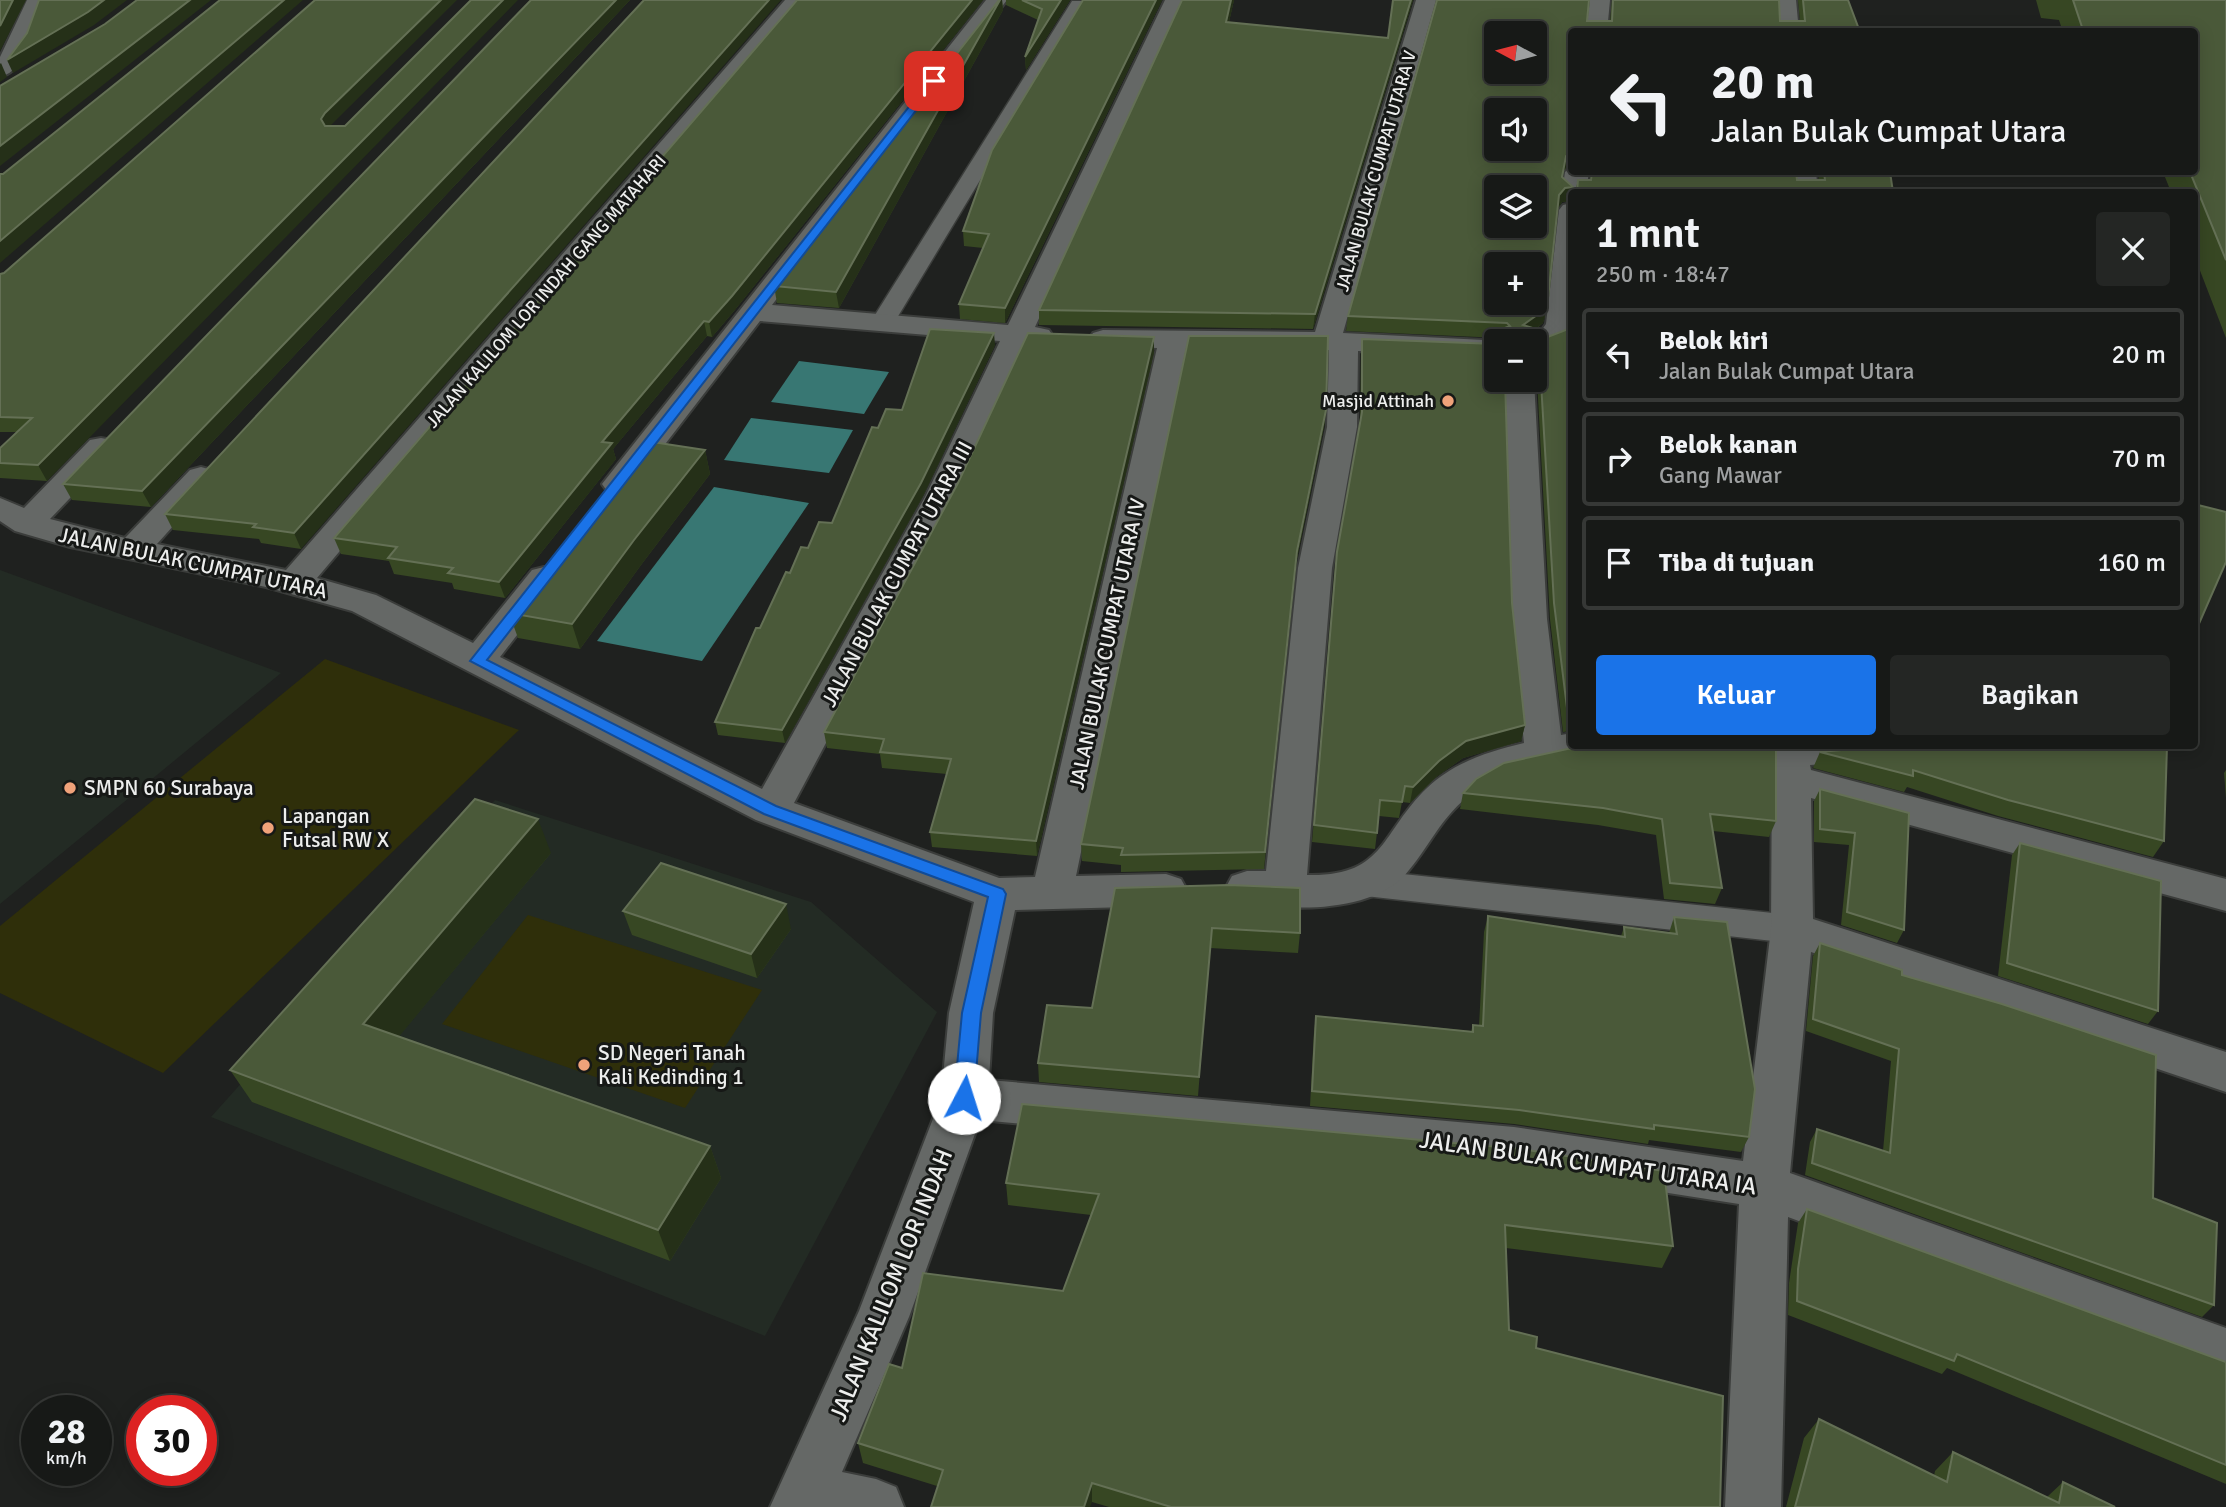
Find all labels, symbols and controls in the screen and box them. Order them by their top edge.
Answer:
north arrow [1484,21,1547,84]
map controls [1484,21,1547,392]
street label: JALAN BULAK CUMPAT UTARA V [1331,48,1421,294]
pin [904,51,964,111]
text: 20 m [1711,52,1814,112]
icon: left [1596,56,1687,147]
icon: arrive [915,62,953,100]
button: sound [1484,98,1547,161]
text: Jalan Bulak Cumpat Utara [1711,112,2066,151]
street label: JALAN KALILOM LOR INDAH GANG MATAHARI [421,150,671,432]
button: layers [1484,175,1547,238]
text: 1 mnt [1596,208,1700,259]
button: close [2096,212,2170,286]
button: + [1484,252,1547,315]
text: 250 m · 18:47 [1596,260,1730,289]
text: Belok kiri [1659,325,1768,357]
button: − [1484,329,1547,392]
icon: left [1600,336,1638,374]
text: 20 m [2111,339,2166,371]
text: Jalan Bulak Cumpat Utara [1659,357,1914,386]
place label: Masjid Attinah [1322,390,1434,412]
marker: Masjid Attinah [1440,393,1456,409]
text: Belok kanan [1659,429,1797,461]
street label: JALAN BULAK CUMPAT UTARA III [816,437,978,711]
icon: right [1600,440,1638,478]
text: 70 m [2111,443,2166,475]
text: Gang Mawar [1659,461,1782,490]
street label: JALAN BULAK CUMPAT UTARA IV [1063,496,1151,792]
street label: JALAN BULAK CUMPAT UTARA [56,522,330,604]
icon: arrive [1600,544,1638,582]
text: Tiba di tujuan [1659,547,1814,579]
text: 160 m [2097,547,2166,579]
button: Keluar [1596,655,1876,735]
button: Bagikan [1890,655,2170,735]
place label: SMPN 60 Surabaya [84,775,254,801]
marker: SMPN 60 Surabaya [62,780,78,796]
place label: Lapangan Futsal RW X [282,803,389,853]
marker: Lapangan Futsal RW X [260,820,276,836]
place label: SD Negeri Tanah Kali Kedinding 1 [598,1040,746,1090]
marker: SD Negeri Tanah Kali Kedinding 1 [576,1057,592,1073]
position arrow [927,1061,1001,1135]
street label: JALAN BULAK CUMPAT UTARA IA [1418,1124,1759,1202]
street label: JALAN KALILOM LOR INDAH [823,1144,959,1426]
speed limit sign: 30 [126,1395,217,1486]
text: 28 [48,1410,85,1453]
text: km/h [46,1447,87,1469]

